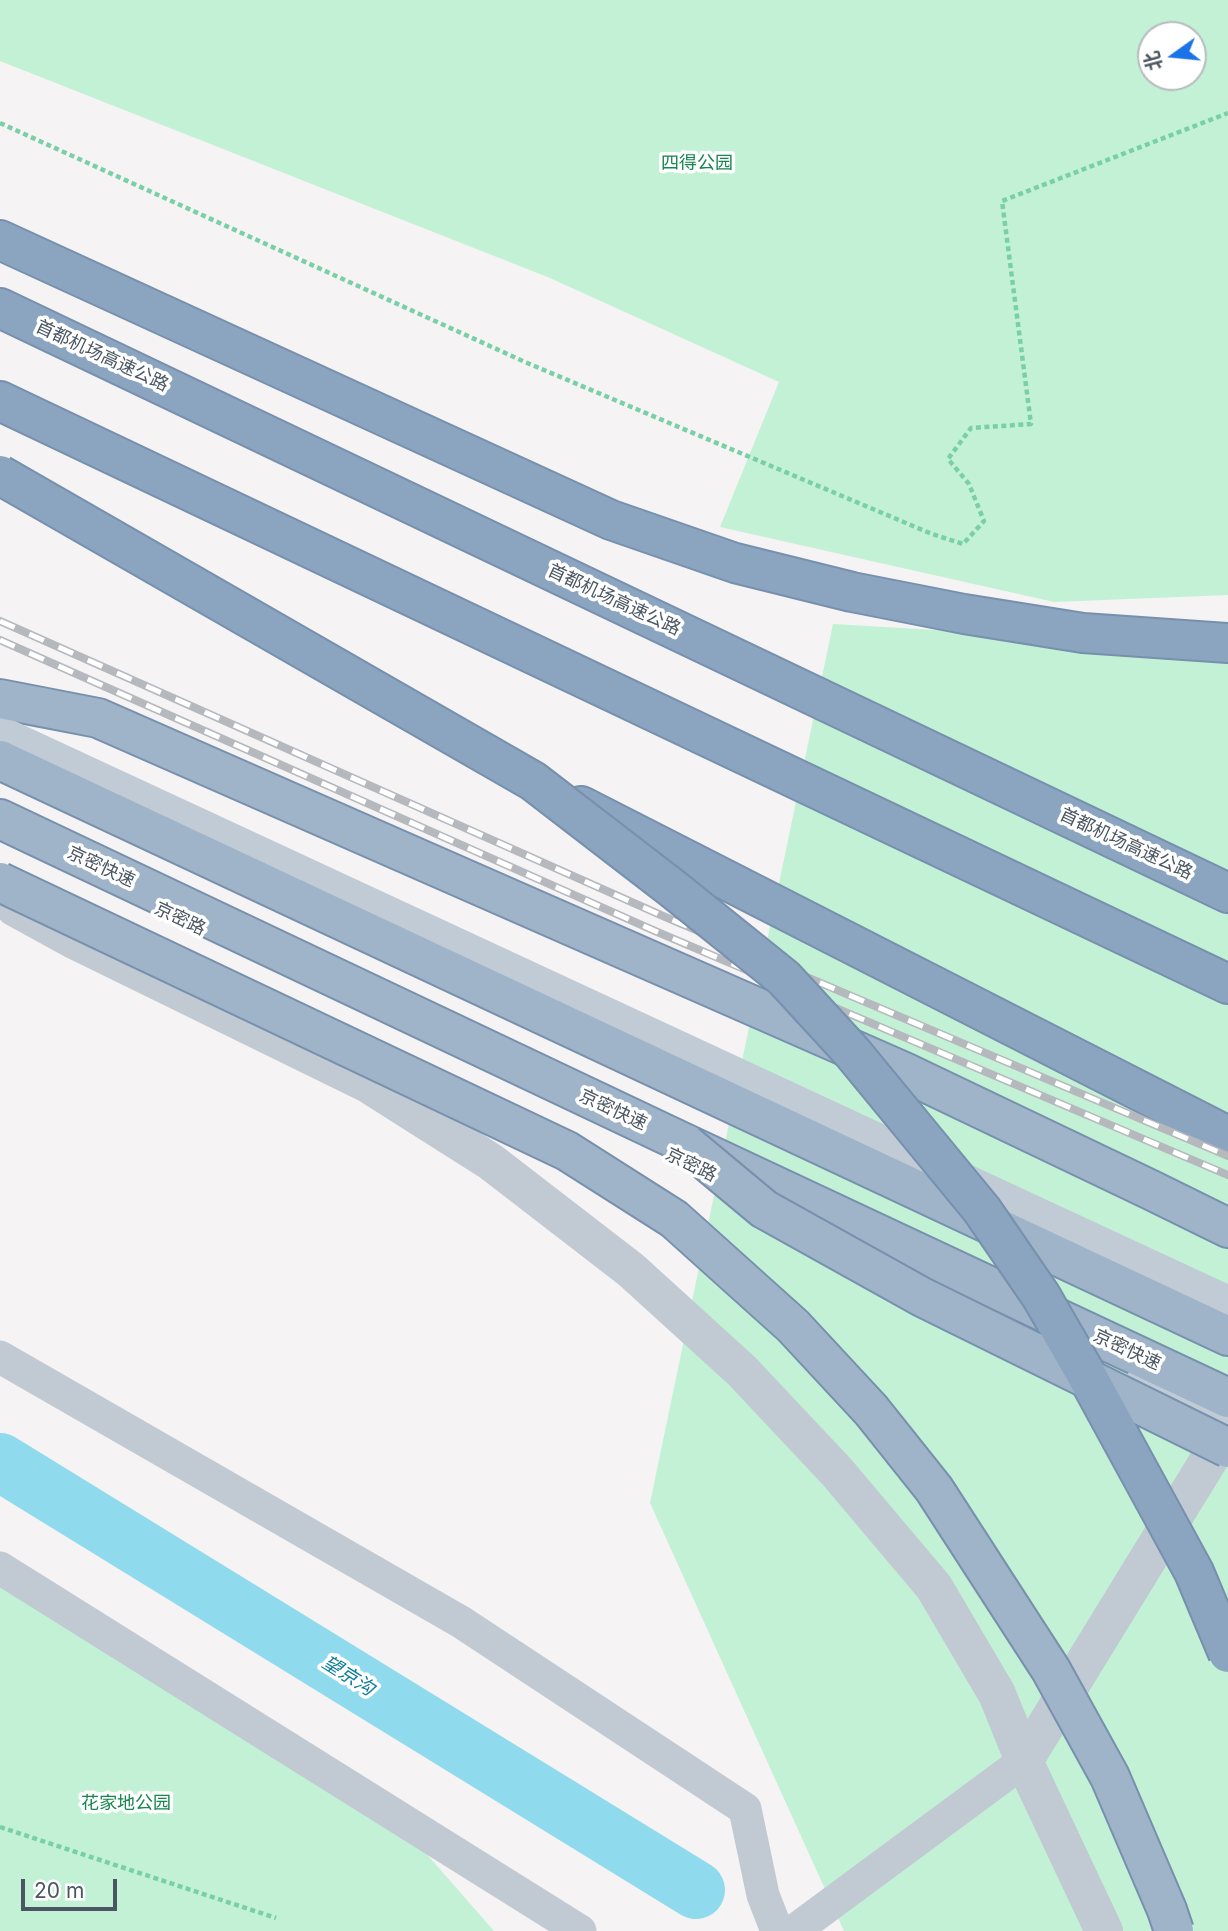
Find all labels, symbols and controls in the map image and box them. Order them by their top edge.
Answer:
north arrow [1137,21,1207,91]
text: 北 [1140,49,1167,73]
park label: 四得公园 [661,153,733,175]
street label: 首都机场高速公路 [32,316,172,396]
street label: 首都机场高速公路 [544,560,684,640]
street label: 首都机场高速公路 [1056,804,1196,884]
street label: 京密快速 [64,842,138,892]
street label: 京密路 [151,898,209,940]
street label: 京密快速 [576,1085,650,1135]
street label: 京密路 [662,1143,720,1187]
street label: 京密快速 [1090,1325,1164,1375]
water label: 望京沟 [318,1651,378,1701]
park label: 花家地公园 [81,1793,171,1815]
scale bar [24,1864,121,1908]
text: 20 m [34,1878,84,1903]

